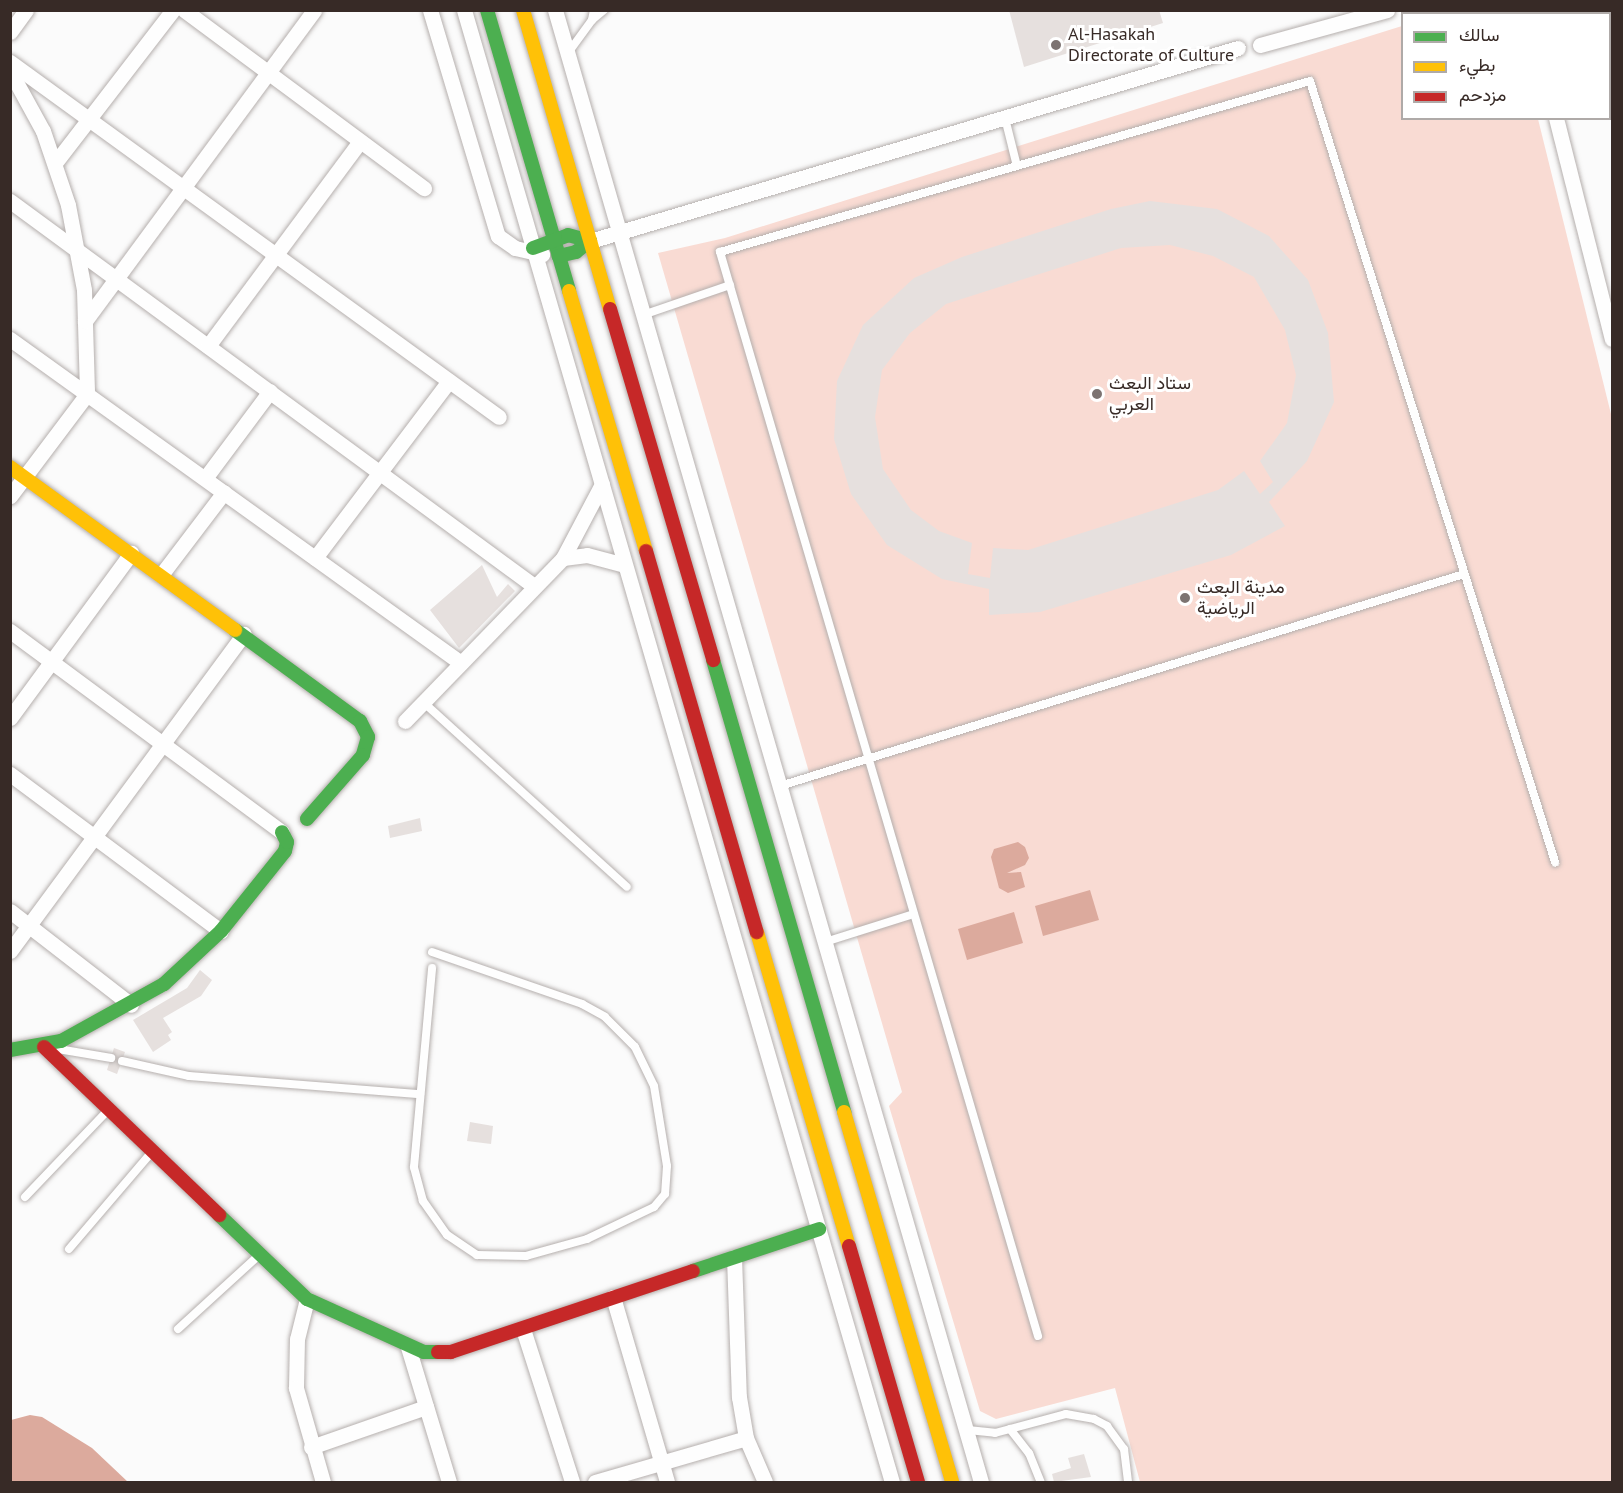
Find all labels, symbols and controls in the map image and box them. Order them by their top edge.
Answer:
legend [1401,12,1611,120]
text: سالك [1459,23,1499,46]
place label: Al-Hasakah Directorate of Culture [1068,24,1234,66]
marker: Al-Hasakah Directorate of Culture [1049,38,1063,52]
text: بطيء [1459,53,1495,76]
text: مزدحم [1459,83,1506,106]
place label: ستاد البعث العربي [1109,373,1191,416]
marker: ستاد البعث العربي [1090,387,1104,401]
place label: مدينة البعث الرياضية [1197,577,1285,620]
marker: مدينة البعث الرياضية [1178,591,1192,605]

